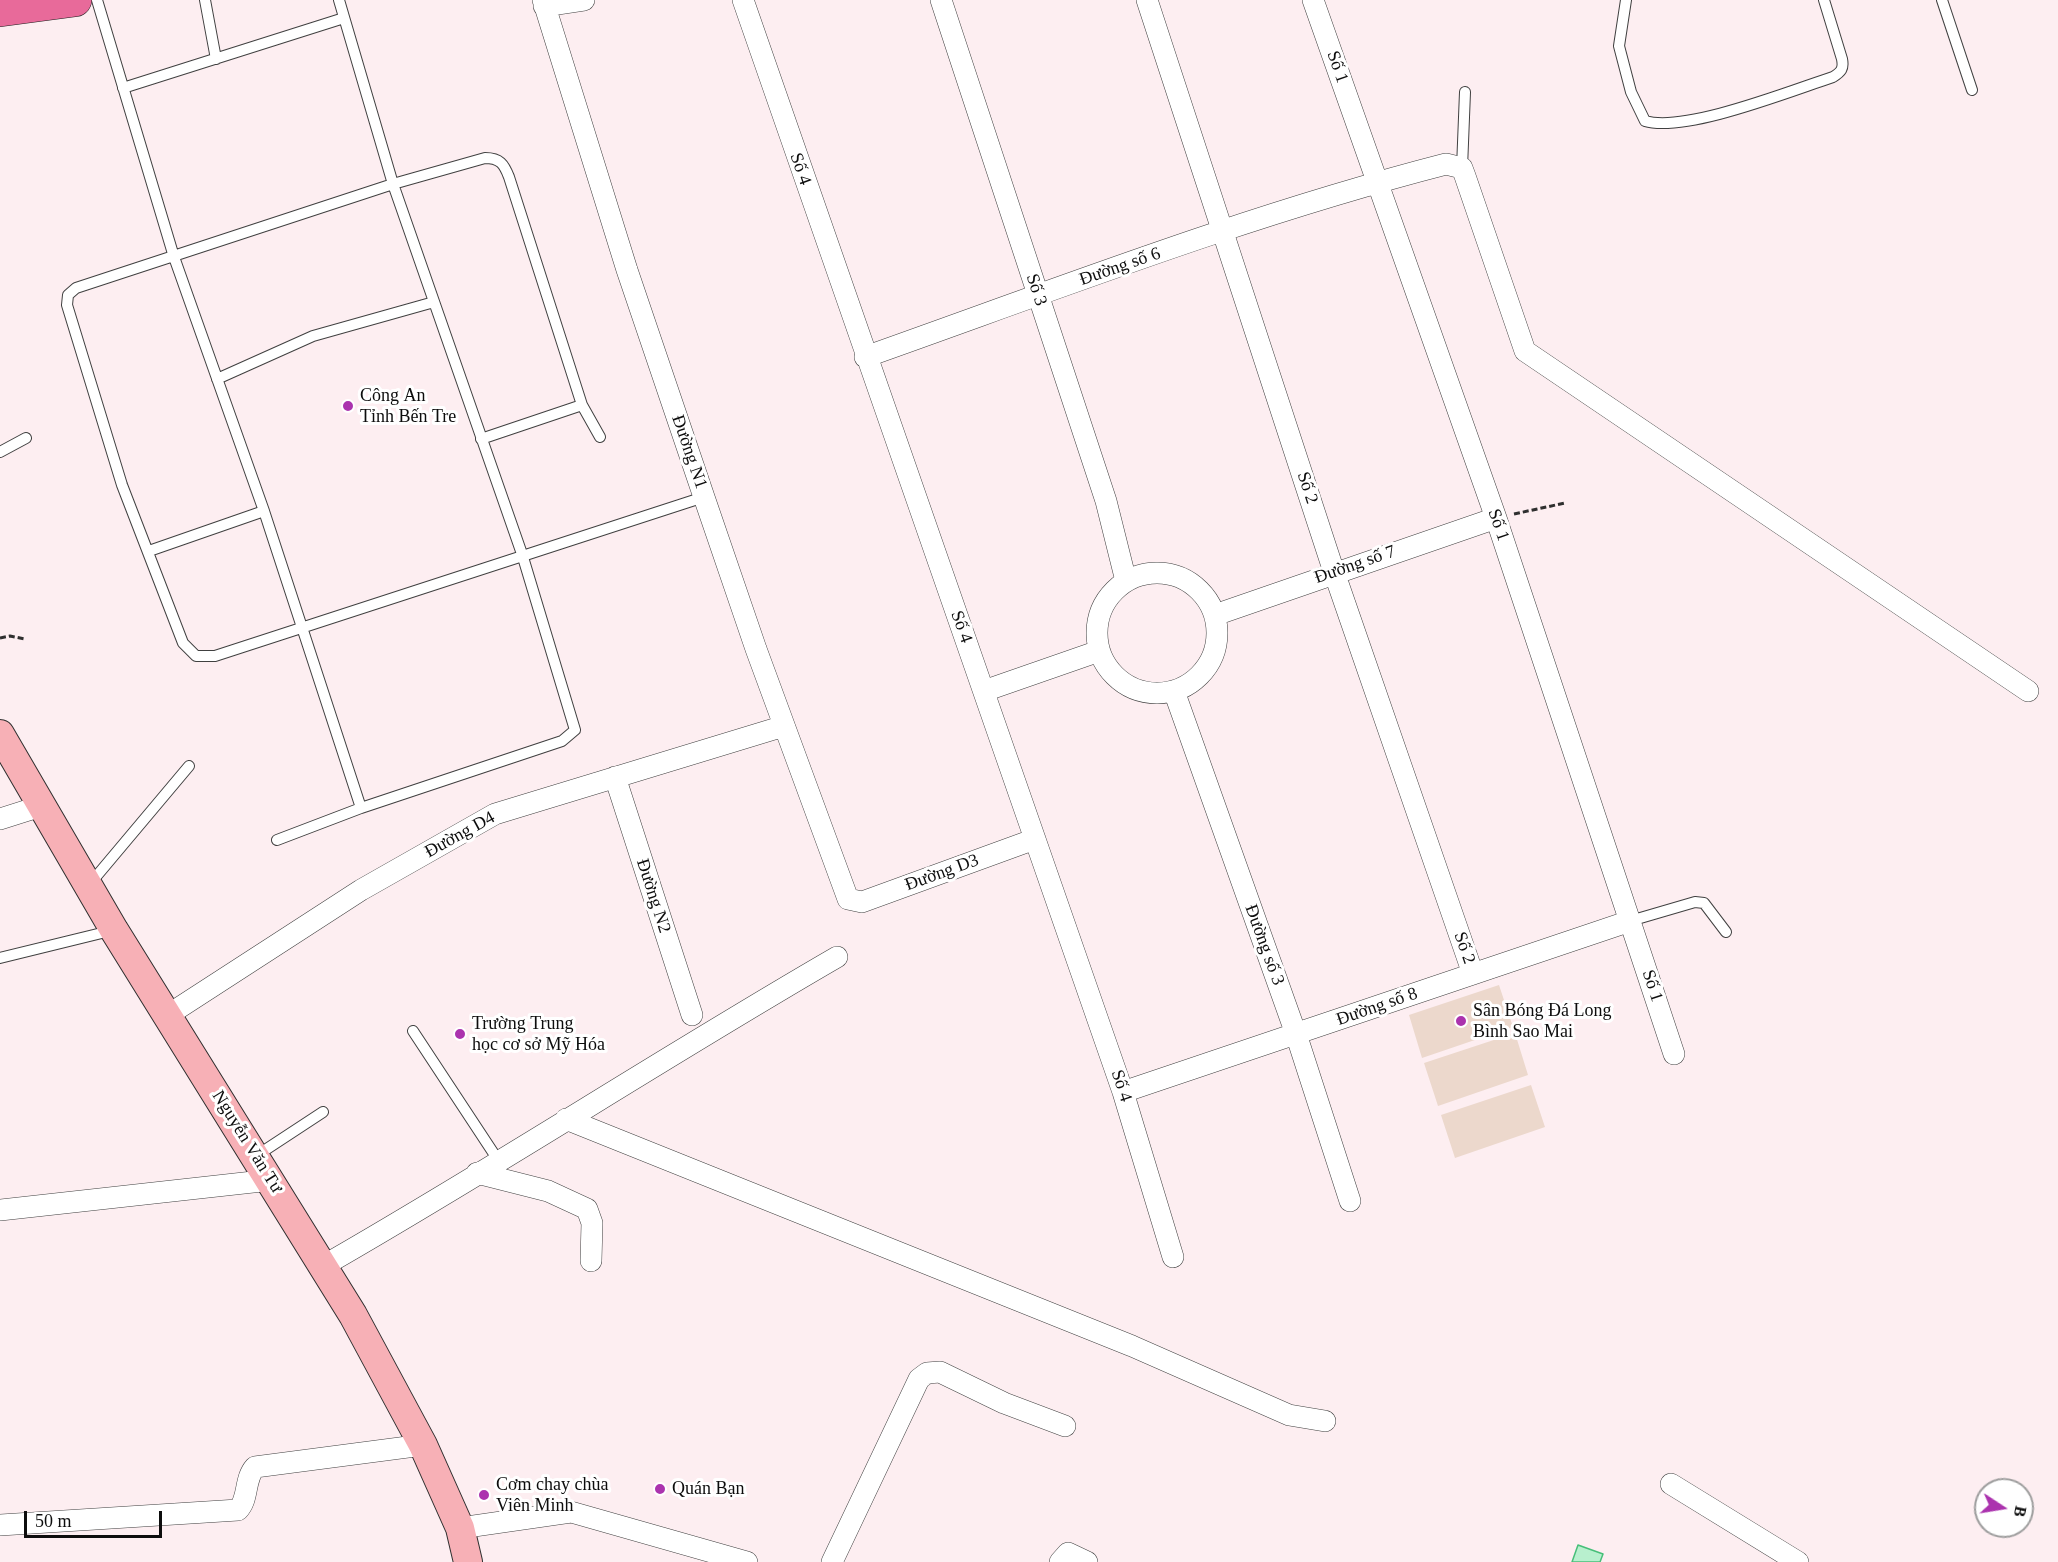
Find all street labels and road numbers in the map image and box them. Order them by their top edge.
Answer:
street label: Số 1 [1321,48,1353,86]
street label: Số 4 [784,150,816,188]
street label: Đường số 6 [1077,243,1163,291]
street label: Số 3 [1021,271,1051,309]
street label: Đường N1 [666,412,712,492]
street label: Số 2 [1292,469,1322,507]
street label: Số 1 [1482,506,1514,544]
street label: Đường số 7 [1312,541,1398,589]
street label: Số 4 [945,608,977,646]
street label: Đường D4 [421,807,499,863]
street label: Đường D3 [902,850,982,896]
street label: Đường N2 [631,856,675,936]
street label: Đường số 3 [1239,902,1289,988]
street label: Số 2 [1448,929,1480,967]
street label: Số 1 [1637,967,1667,1005]
street label: Đường số 8 [1334,983,1420,1031]
street label: Số 4 [1106,1067,1136,1105]
street label: Nguyễn Văn Tư [207,1087,287,1197]

